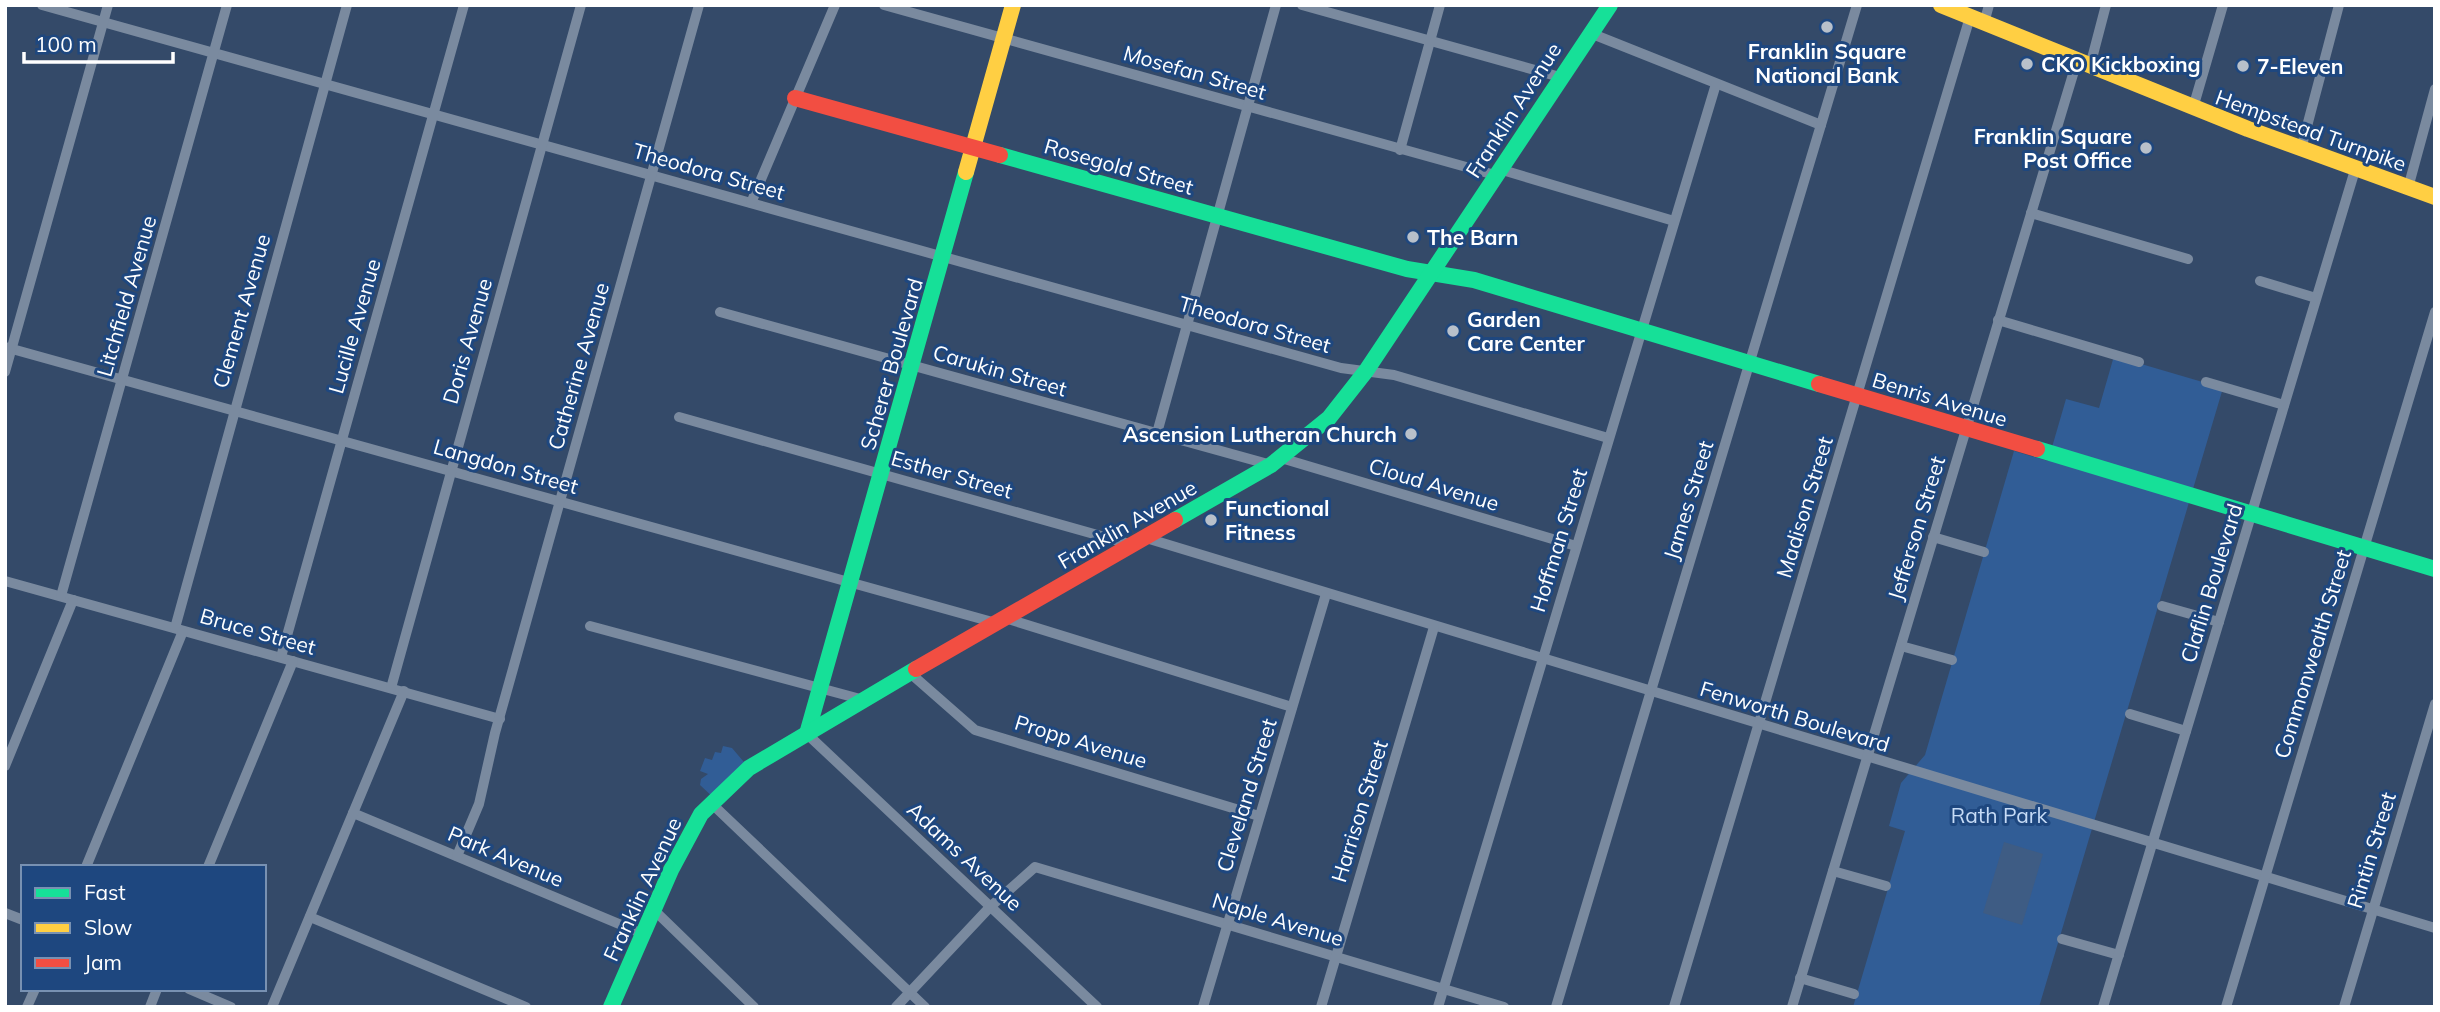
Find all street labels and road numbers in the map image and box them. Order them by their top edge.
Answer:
street label: Franklin Avenue [1460,38,1566,182]
street label: Mosefan Street [1121,39,1269,105]
street label: Hempstead Turnpike [2212,83,2410,177]
street label: Rosegold Street [1041,132,1197,200]
street label: Theodora Street [630,137,788,205]
street label: Litchfield Avenue [91,213,161,379]
street label: Clement Avenue [207,231,275,391]
street label: Lucille Avenue [322,256,386,396]
street label: Doris Avenue [437,275,497,407]
street label: Scherer Boulevard [854,275,928,453]
street label: Catherine Avenue [542,279,614,453]
street label: Theodora Street [1176,290,1334,358]
street label: Carukin Street [930,338,1070,402]
street label: Benris Avenue [1869,366,2011,432]
street label: Langdon Street [431,433,581,499]
street label: Madison Street [1770,433,1838,581]
street label: James Street [1658,437,1718,563]
street label: Esther Street [888,444,1016,504]
street label: Cloud Avenue [1366,452,1502,516]
street label: Jefferson Street [1882,453,1950,603]
street label: Hoffman Street [1524,465,1592,615]
street label: Franklin Avenue [1053,474,1201,574]
street label: Claflin Boulevard [2174,500,2248,666]
street label: Commonwealth Street [2268,546,2356,762]
street label: Bruce Street [197,602,319,660]
street label: Fenworth Boulevard [1697,675,1893,757]
street label: Propp Avenue [1012,709,1150,773]
street label: Cleveland Street [1210,715,1282,875]
street label: Harrison Street [1325,737,1393,885]
street label: Rintin Street [2341,789,2401,911]
street label: Adams Avenue [902,796,1028,916]
street label: Franklin Avenue [597,813,687,965]
street label: Park Avenue [444,820,568,892]
street label: Naple Avenue [1209,887,1347,951]

